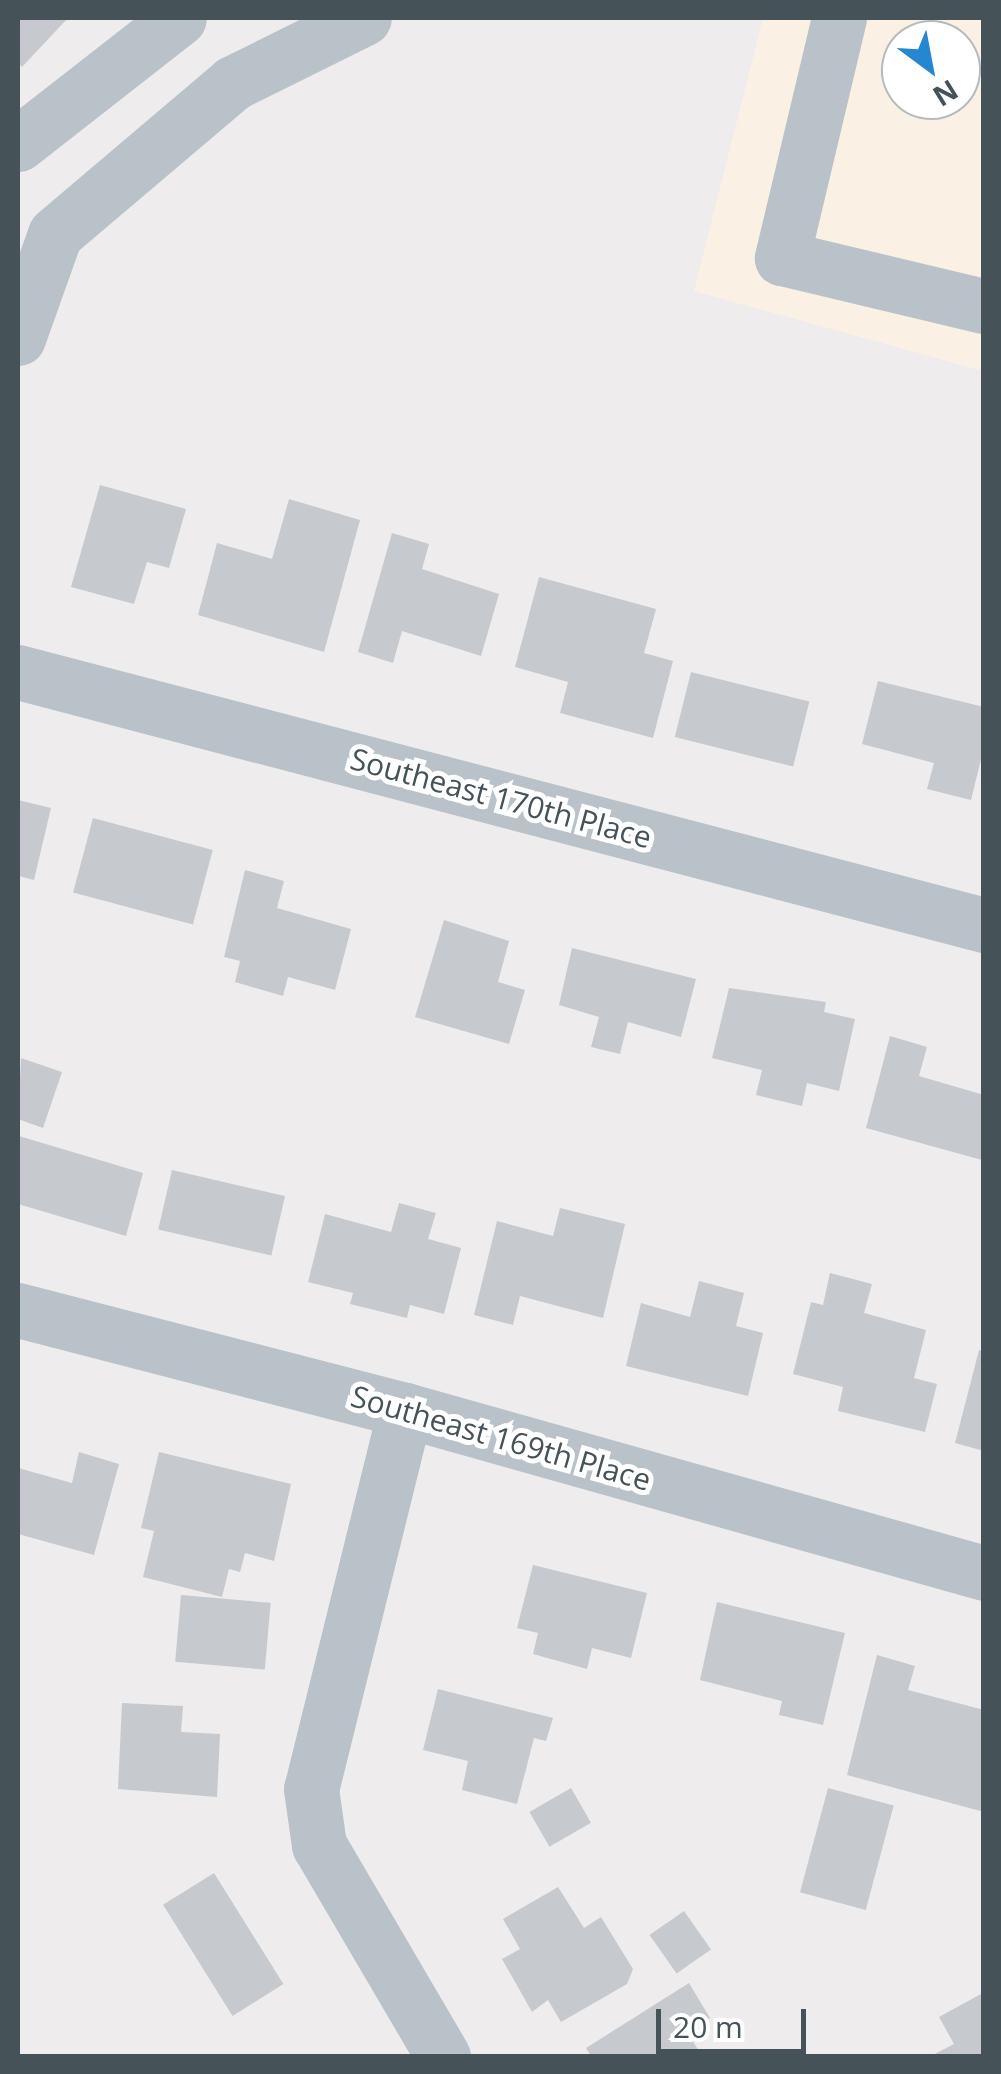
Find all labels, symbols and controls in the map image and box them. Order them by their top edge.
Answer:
north arrow [881,20,981,120]
text: N [926,72,966,116]
street label: Southeast 170th Place [347,740,655,856]
street label: Southeast 169th Place [347,1378,655,1498]
scale bar [661,1989,811,2051]
text: 20 m [673,2006,743,2047]

